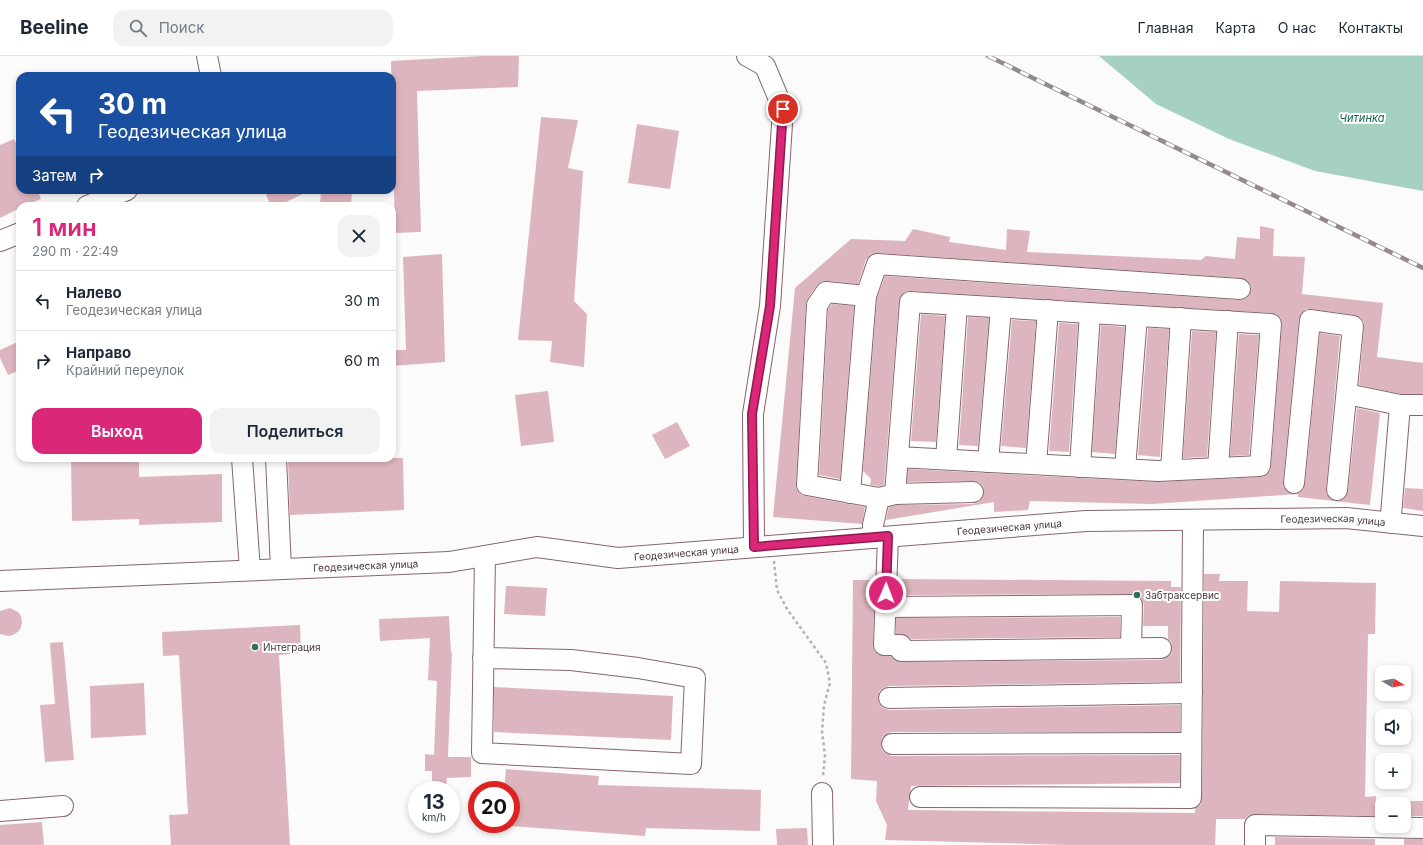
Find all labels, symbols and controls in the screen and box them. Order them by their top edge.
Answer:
search box [113,10,393,46]
text: Beeline [20,16,89,39]
icon: search [127,17,149,39]
text: Поиск [159,18,204,37]
text: Главная [1138,19,1193,36]
text: Карта [1215,19,1256,36]
text: О нас [1278,19,1316,36]
text: Контакты [1338,19,1403,36]
text: 30 m [98,87,167,121]
icon: left [32,88,84,140]
pin [766,92,800,126]
icon: arrive [772,98,794,120]
water label: Читинка [1339,111,1385,125]
text: Геодезическая улица [98,121,287,142]
icon: right [85,164,107,186]
text: Затем [32,166,77,185]
text: 1 мин [32,213,97,242]
button: close [338,215,380,257]
text: 290 m · 22:49 [32,243,118,259]
text: Налево [66,283,122,302]
icon: left [32,290,54,312]
text: 30 m [344,291,380,310]
text: Геодезическая улица [66,302,202,318]
text: Направо [66,343,131,362]
icon: right [32,350,54,372]
text: 60 m [344,351,380,370]
text: Крайний переулок [66,362,184,378]
button: Выход [32,408,202,454]
button: Поделиться [210,408,380,454]
street label: Геодезическая улица [1281,512,1386,528]
street label: Геодезическая улица [957,517,1062,537]
street label: Геодезическая улица [634,542,739,563]
street label: Геодезическая улица [313,557,418,574]
position arrow [865,572,907,614]
place label: Забтраксервис [1145,589,1220,601]
marker: Забтраксервис [1132,590,1142,600]
place label: Интеграция [263,641,321,653]
marker: Интеграция [250,642,260,652]
north arrow [1375,665,1411,701]
map controls [1375,665,1411,833]
button: sound [1375,709,1411,745]
button: + [1375,753,1411,789]
speed limit sign: 20 [468,781,520,833]
text: 13 [423,790,445,814]
button: − [1375,797,1411,833]
text: km/h [422,811,446,823]

